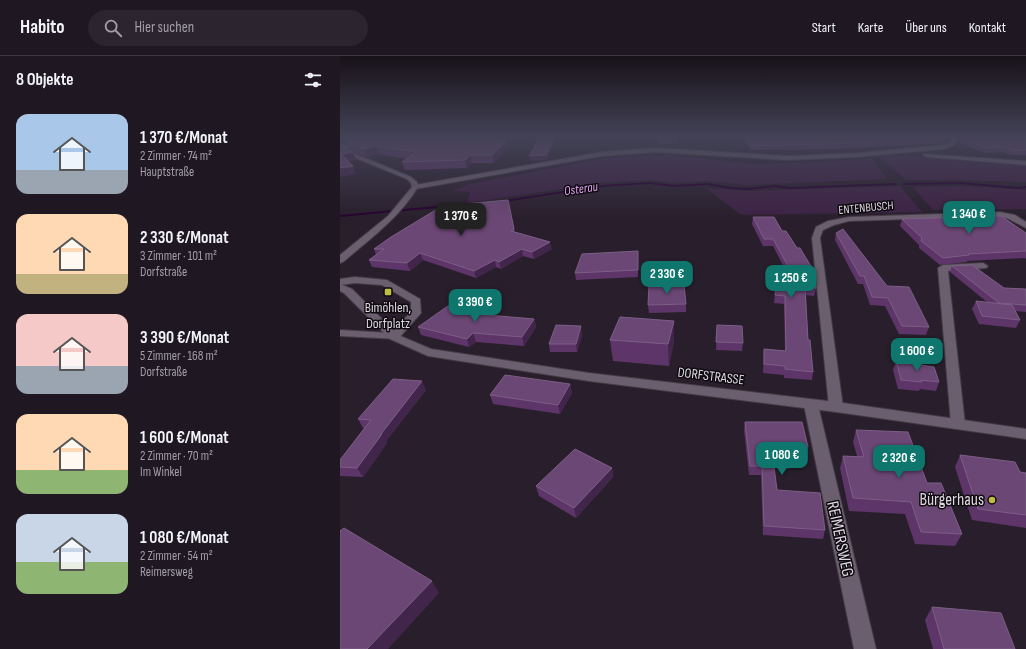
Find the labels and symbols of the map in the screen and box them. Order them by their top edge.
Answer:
water label: Osterau [563,179,599,199]
street label: ENTENBUSCH [838,198,894,218]
pin: 1 340 € [932,201,1006,235]
pin: 1 370 € [424,203,498,237]
pin: 2 330 € [630,261,704,295]
pin: 1 250 € [754,265,828,299]
marker: Bimöhlen, Dorfplatz [383,287,393,297]
pin: 3 390 € [438,289,512,323]
place label: Bimöhlen, Dorfplatz [365,299,412,332]
pin: 1 600 € [880,338,954,372]
street label: DORFSTRASSE [677,363,745,389]
pin: 1 080 € [745,442,819,476]
pin: 2 320 € [862,445,936,479]
place label: Bürgerhaus [919,490,984,510]
marker: Bürgerhaus [987,495,997,505]
street label: REIMERSWEG [822,499,858,579]

